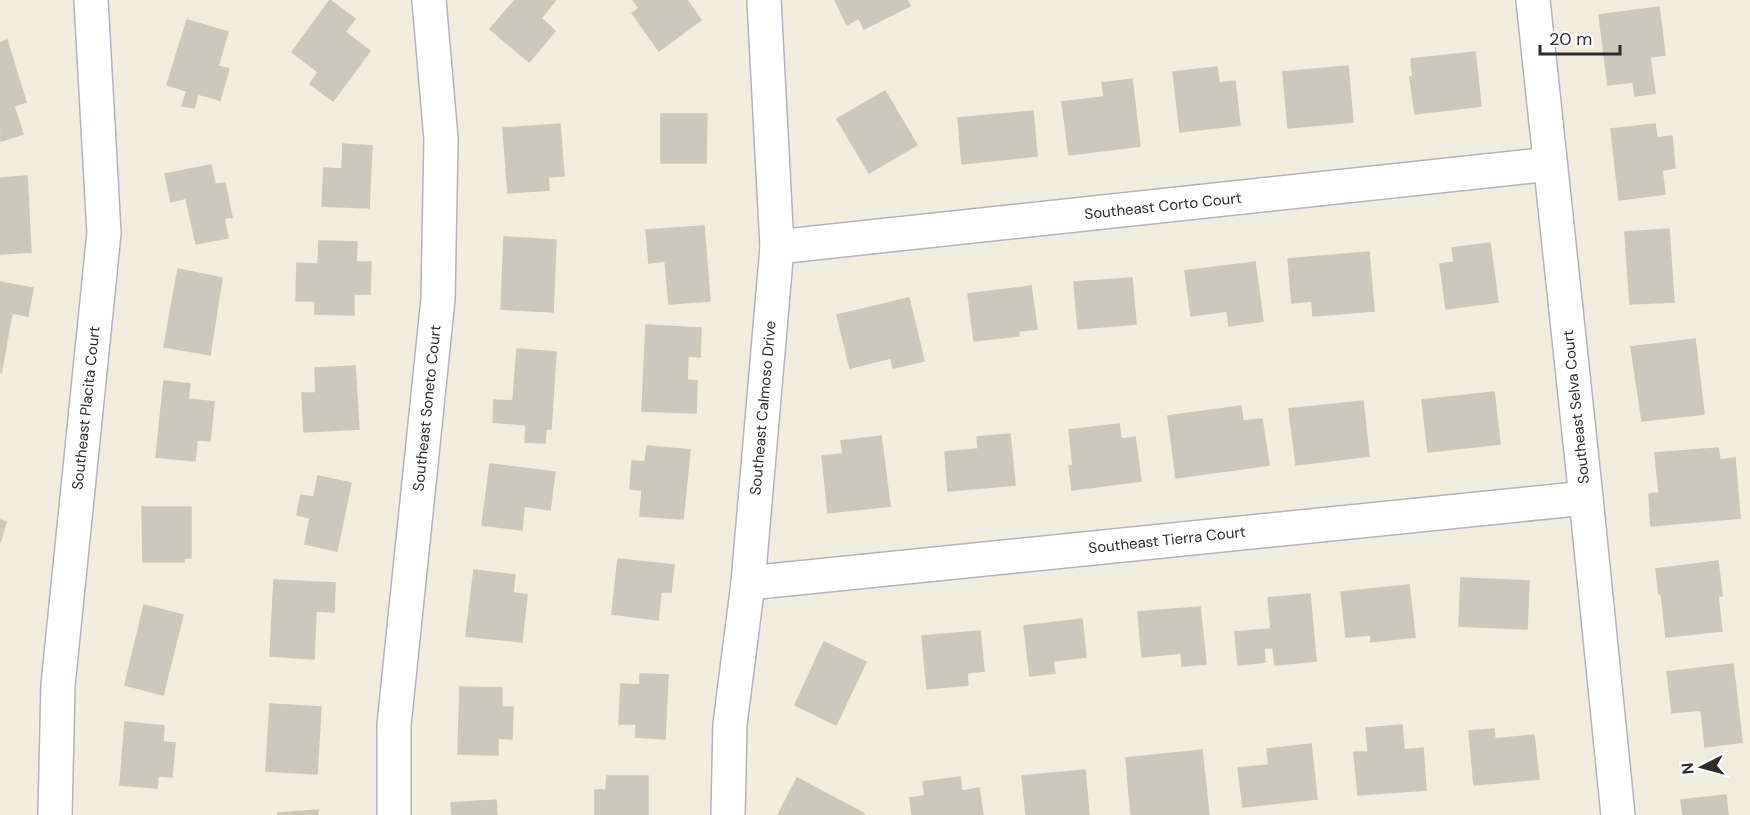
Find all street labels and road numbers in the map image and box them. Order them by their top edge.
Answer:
street label: Southeast Corto Court [1083,188,1243,224]
street label: Southeast Calmoso Drive [745,320,781,496]
street label: Southeast Soneto Court [408,324,446,492]
street label: Southeast Placita Court [67,325,105,491]
street label: Southeast Selva Court [1558,329,1594,485]
street label: Southeast Tierra Court [1087,522,1247,558]

